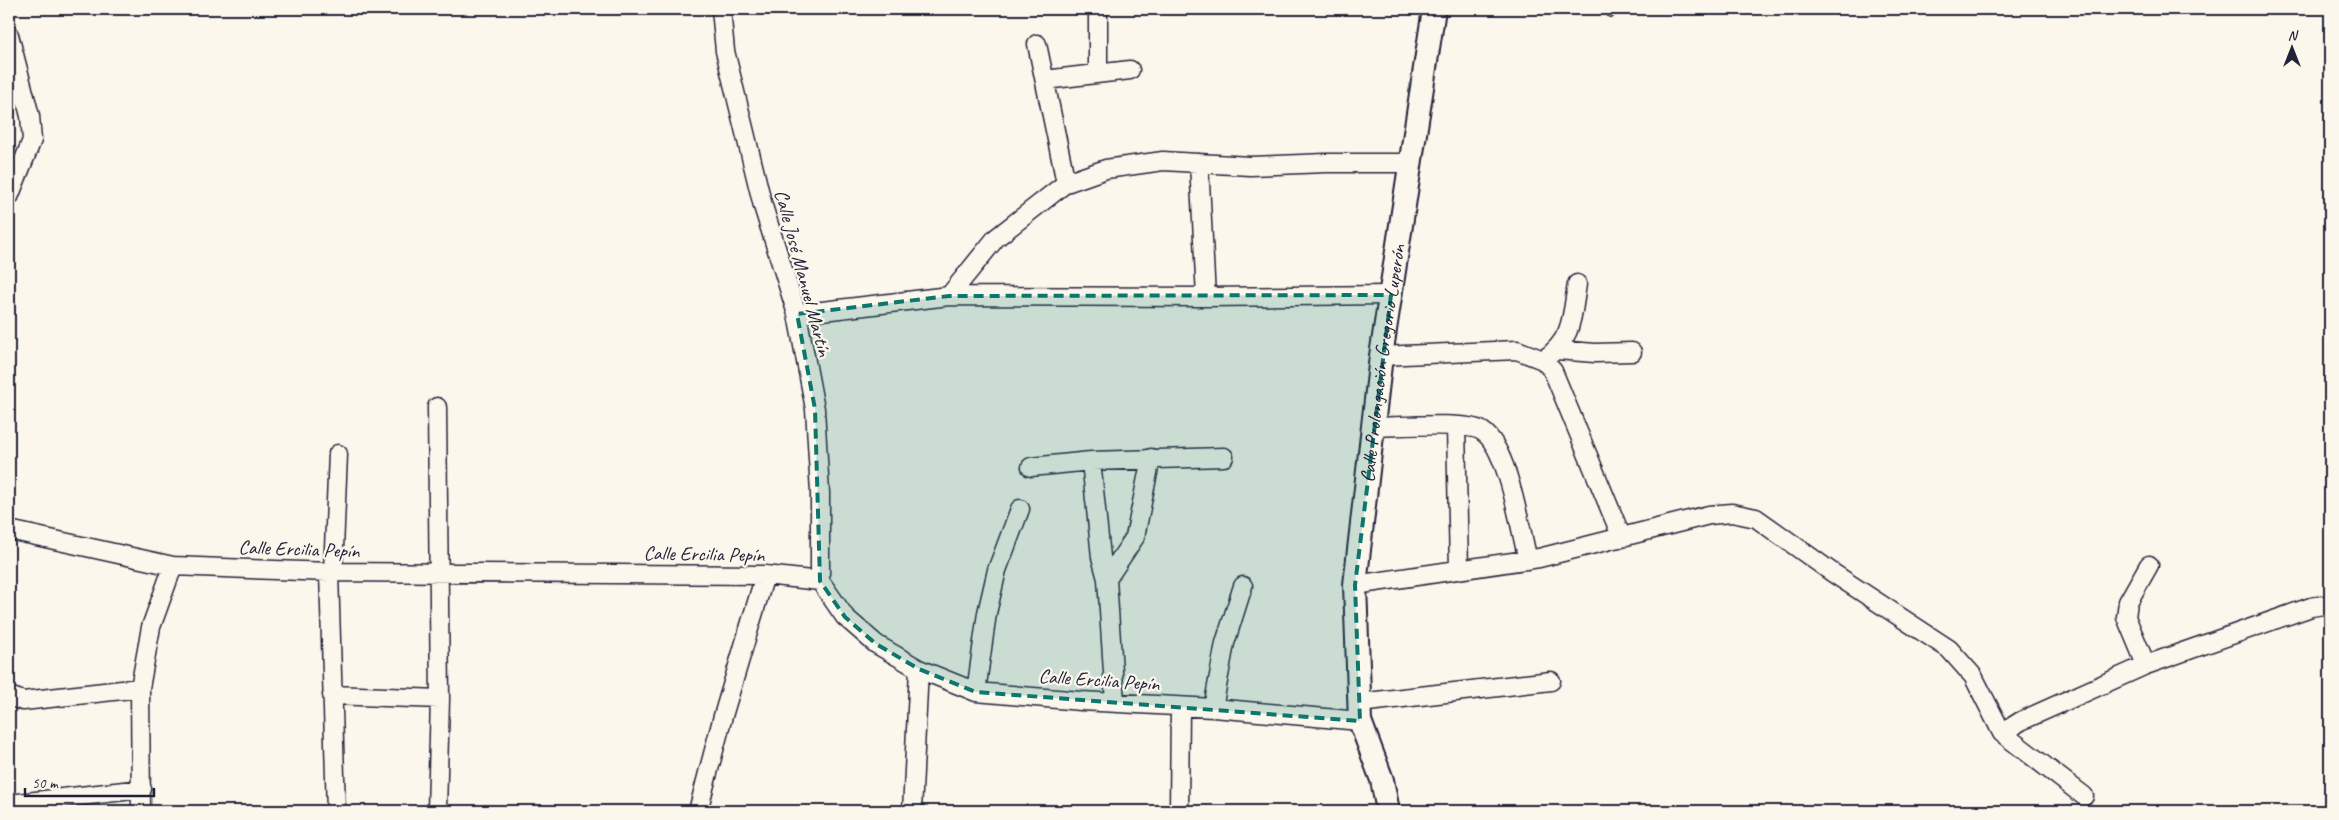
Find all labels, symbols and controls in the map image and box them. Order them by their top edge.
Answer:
north arrow [2266,22,2316,72]
text: N [2288,27,2299,44]
street label: Calle José Manuel Martín [769,187,838,360]
street label: Calle Prolongación Gregorio Luperón [1354,242,1411,484]
street label: Calle Ercilia Pepín [238,534,361,564]
street label: Calle Ercilia Pepín [643,540,766,568]
street label: Calle Ercilia Pepín [1038,663,1161,697]
scale bar [25,765,154,797]
text: 50 m [32,774,59,793]

